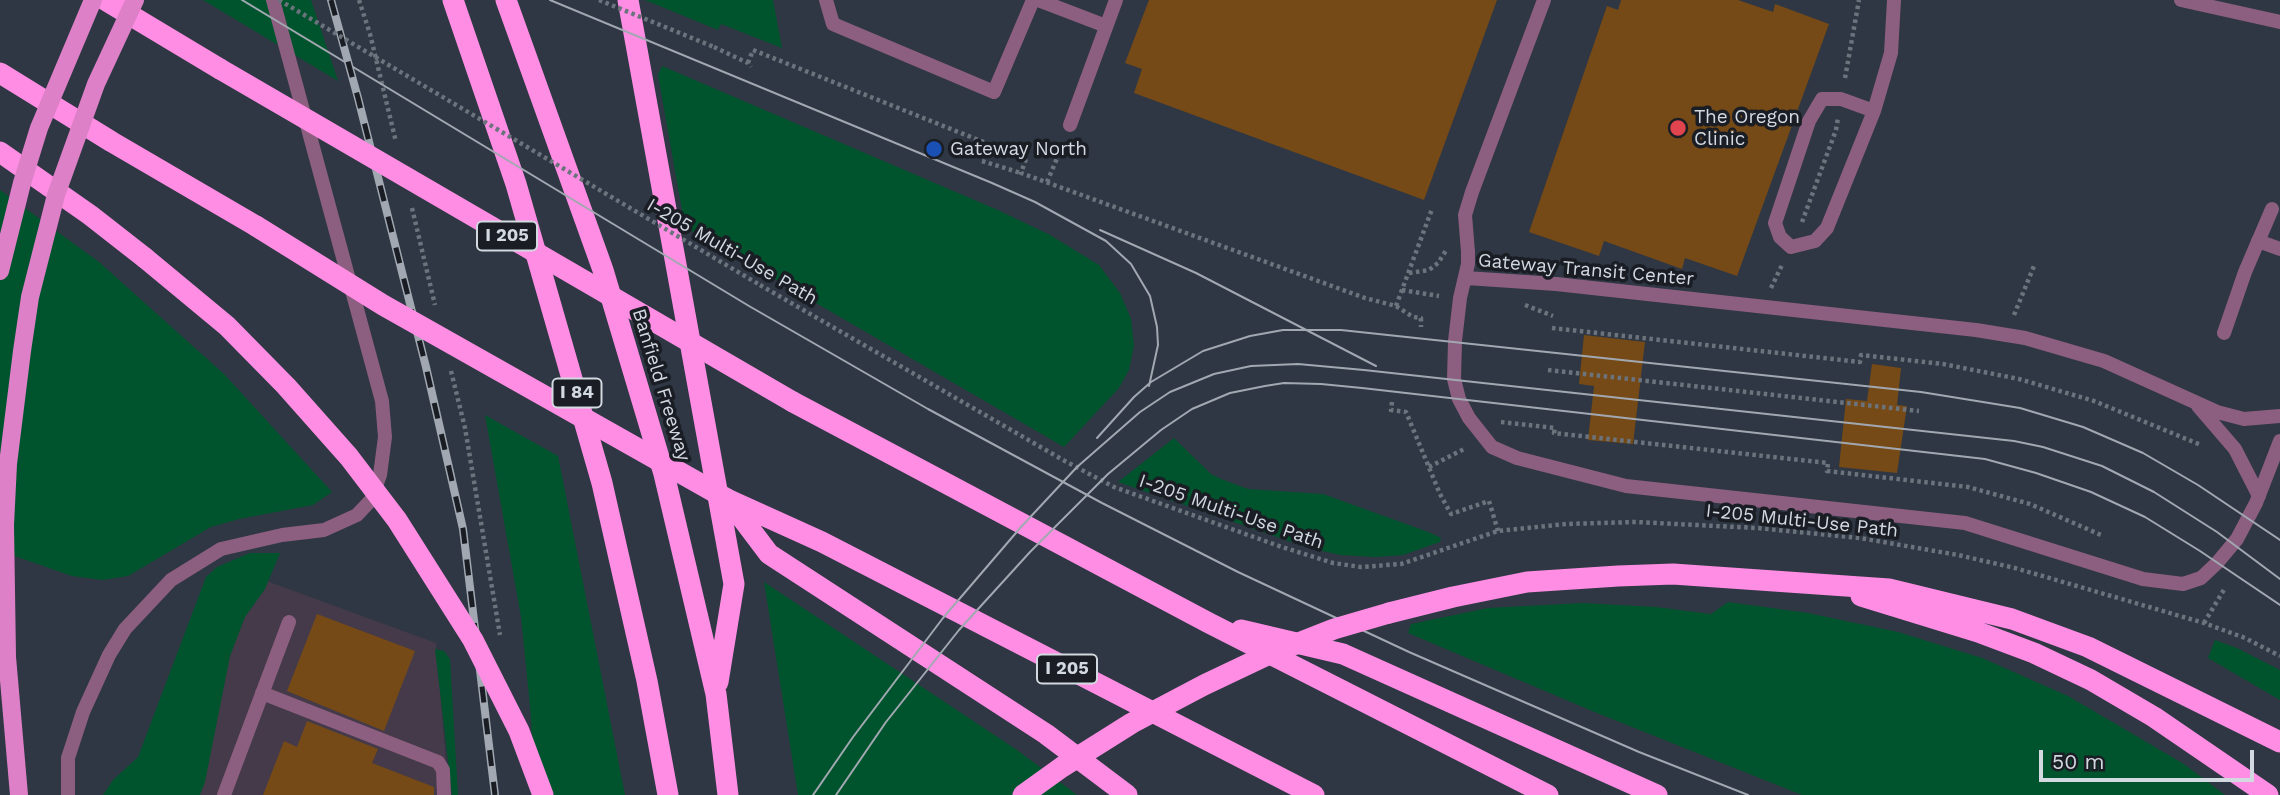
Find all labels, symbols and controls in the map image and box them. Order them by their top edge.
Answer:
place label: The Oregon Clinic [1694,106,1800,150]
marker: The Oregon Clinic [1668,118,1688,138]
place label: Gateway North [950,138,1087,160]
marker: Gateway North [924,139,944,159]
street label: I-205 Multi-Use Path [643,194,821,310]
road number: I 205 [477,222,537,250]
street label: Gateway Transit Center [1477,249,1695,291]
street label: Banfield Freeway [627,306,695,464]
road number: I 84 [552,379,602,408]
street label: I-205 Multi-Use Path [1136,470,1326,554]
street label: I-205 Multi-Use Path [1705,500,1899,542]
road number: I 205 [1037,654,1097,684]
scale bar [2042,736,2257,780]
text: 50 m [2052,749,2104,774]

